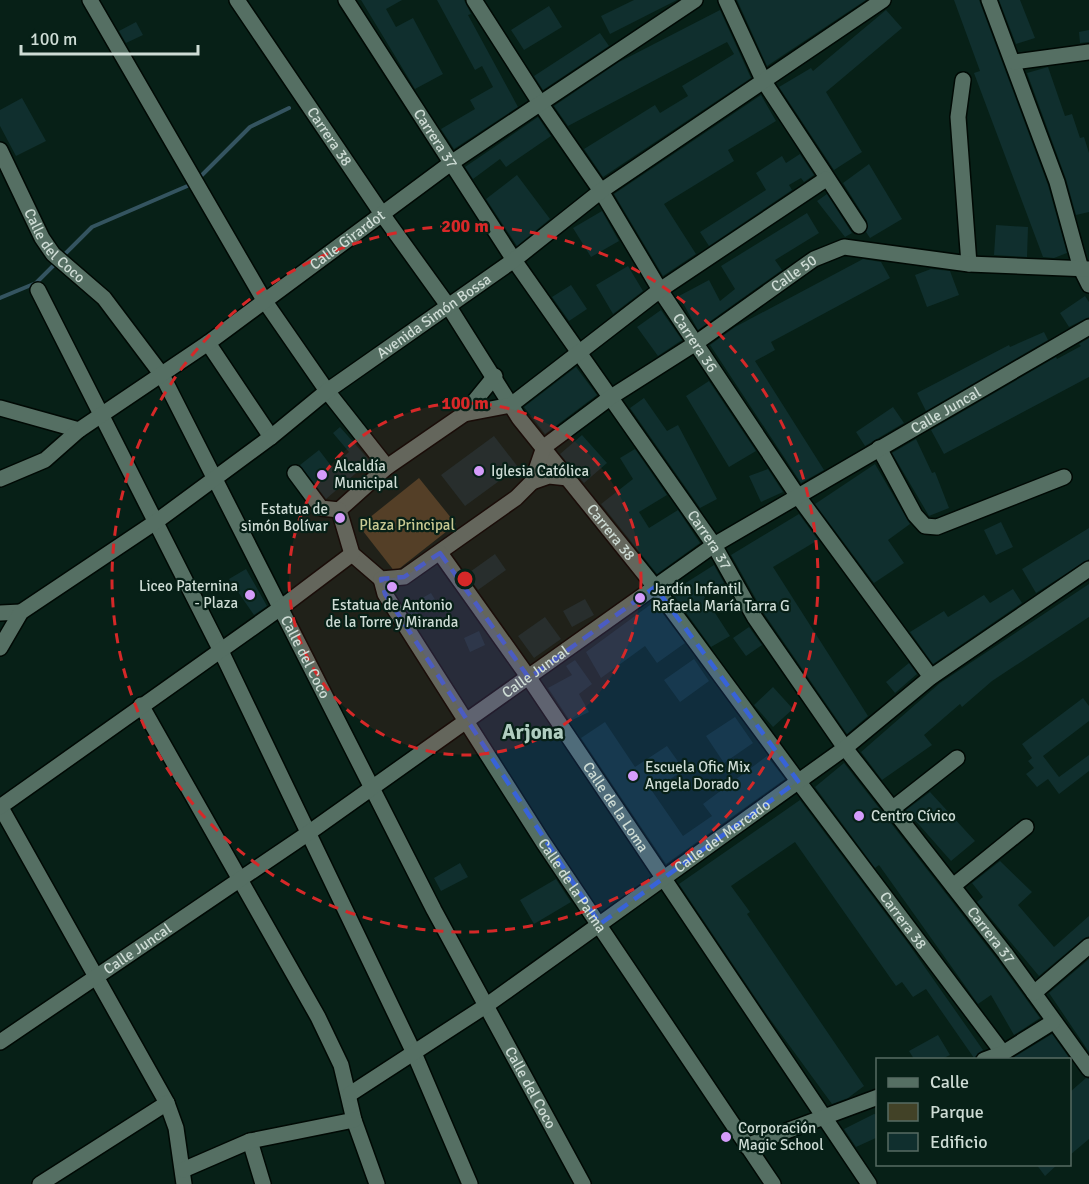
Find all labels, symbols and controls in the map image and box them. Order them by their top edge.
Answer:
scale bar [21,18,198,56]
text: 100 m [30,28,77,50]
street label: Carrera 38 [303,104,356,170]
street label: Carrera 37 [410,105,461,172]
street label: Calle del Coco [20,205,89,287]
street label: Calle Girardot [306,206,388,274]
text: 200 m [441,215,489,237]
street label: Calle 50 [767,251,820,296]
street label: Avenida Simón Bossa [373,270,495,362]
street label: Carrera 36 [669,310,721,376]
street label: Calle Juncal [907,383,984,438]
text: 100 m [441,392,489,414]
place label: Alcaldía Municipal [334,457,398,492]
place label: Iglesia Católica [491,462,589,480]
marker: Iglesia Católica [472,464,486,478]
marker: Alcaldía Municipal [315,468,329,482]
place label: Estatua de simón Bolívar [241,500,328,535]
street label: Carrera 38 [583,500,639,564]
street label: Carrera 37 [683,507,735,573]
marker: Estatua de simón Bolívar [333,511,347,525]
park label: Plaza Principal [359,516,455,534]
centre of rings [455,569,475,589]
place label: Liceo Paternina - Plaza [139,577,238,612]
marker: Estatua de Antonio de la Torre y Miranda [385,580,399,594]
place label: Jardín Infantil Rafaela María Tarra G [652,580,790,615]
marker: Liceo Paternina - Plaza [243,588,257,602]
marker: Jardín Infantil Rafaela María Tarra G [633,591,647,605]
place label: Estatua de Antonio de la Torre y Miranda [326,596,458,631]
street label: Calle del Coco [277,612,334,702]
street label: Calle Juncal [498,642,573,702]
district label: Arjona [502,719,564,745]
place label: Escuela Ofic Mix Angela Dorado [645,758,750,793]
street label: Calle de la Loma [579,759,652,856]
marker: Escuela Ofic Mix Angela Dorado [626,769,640,783]
street label: Calle del Mercado [671,795,774,877]
place label: Centro Cívico [871,807,956,825]
marker: Centro Cívico [852,809,866,823]
street label: Calle de la Palma [534,835,610,936]
street label: Carrera 38 [876,888,931,953]
street label: Carrera 37 [963,903,1019,967]
street label: Calle Juncal [100,920,175,978]
street label: Calle del Coco [501,1043,560,1132]
legend [876,1058,1071,1166]
text: Calle [930,1071,969,1093]
text: Parque [930,1101,984,1123]
place label: Corporación Magic School [738,1119,824,1154]
marker: Corporación Magic School [719,1130,733,1144]
text: Edificio [930,1131,988,1153]

